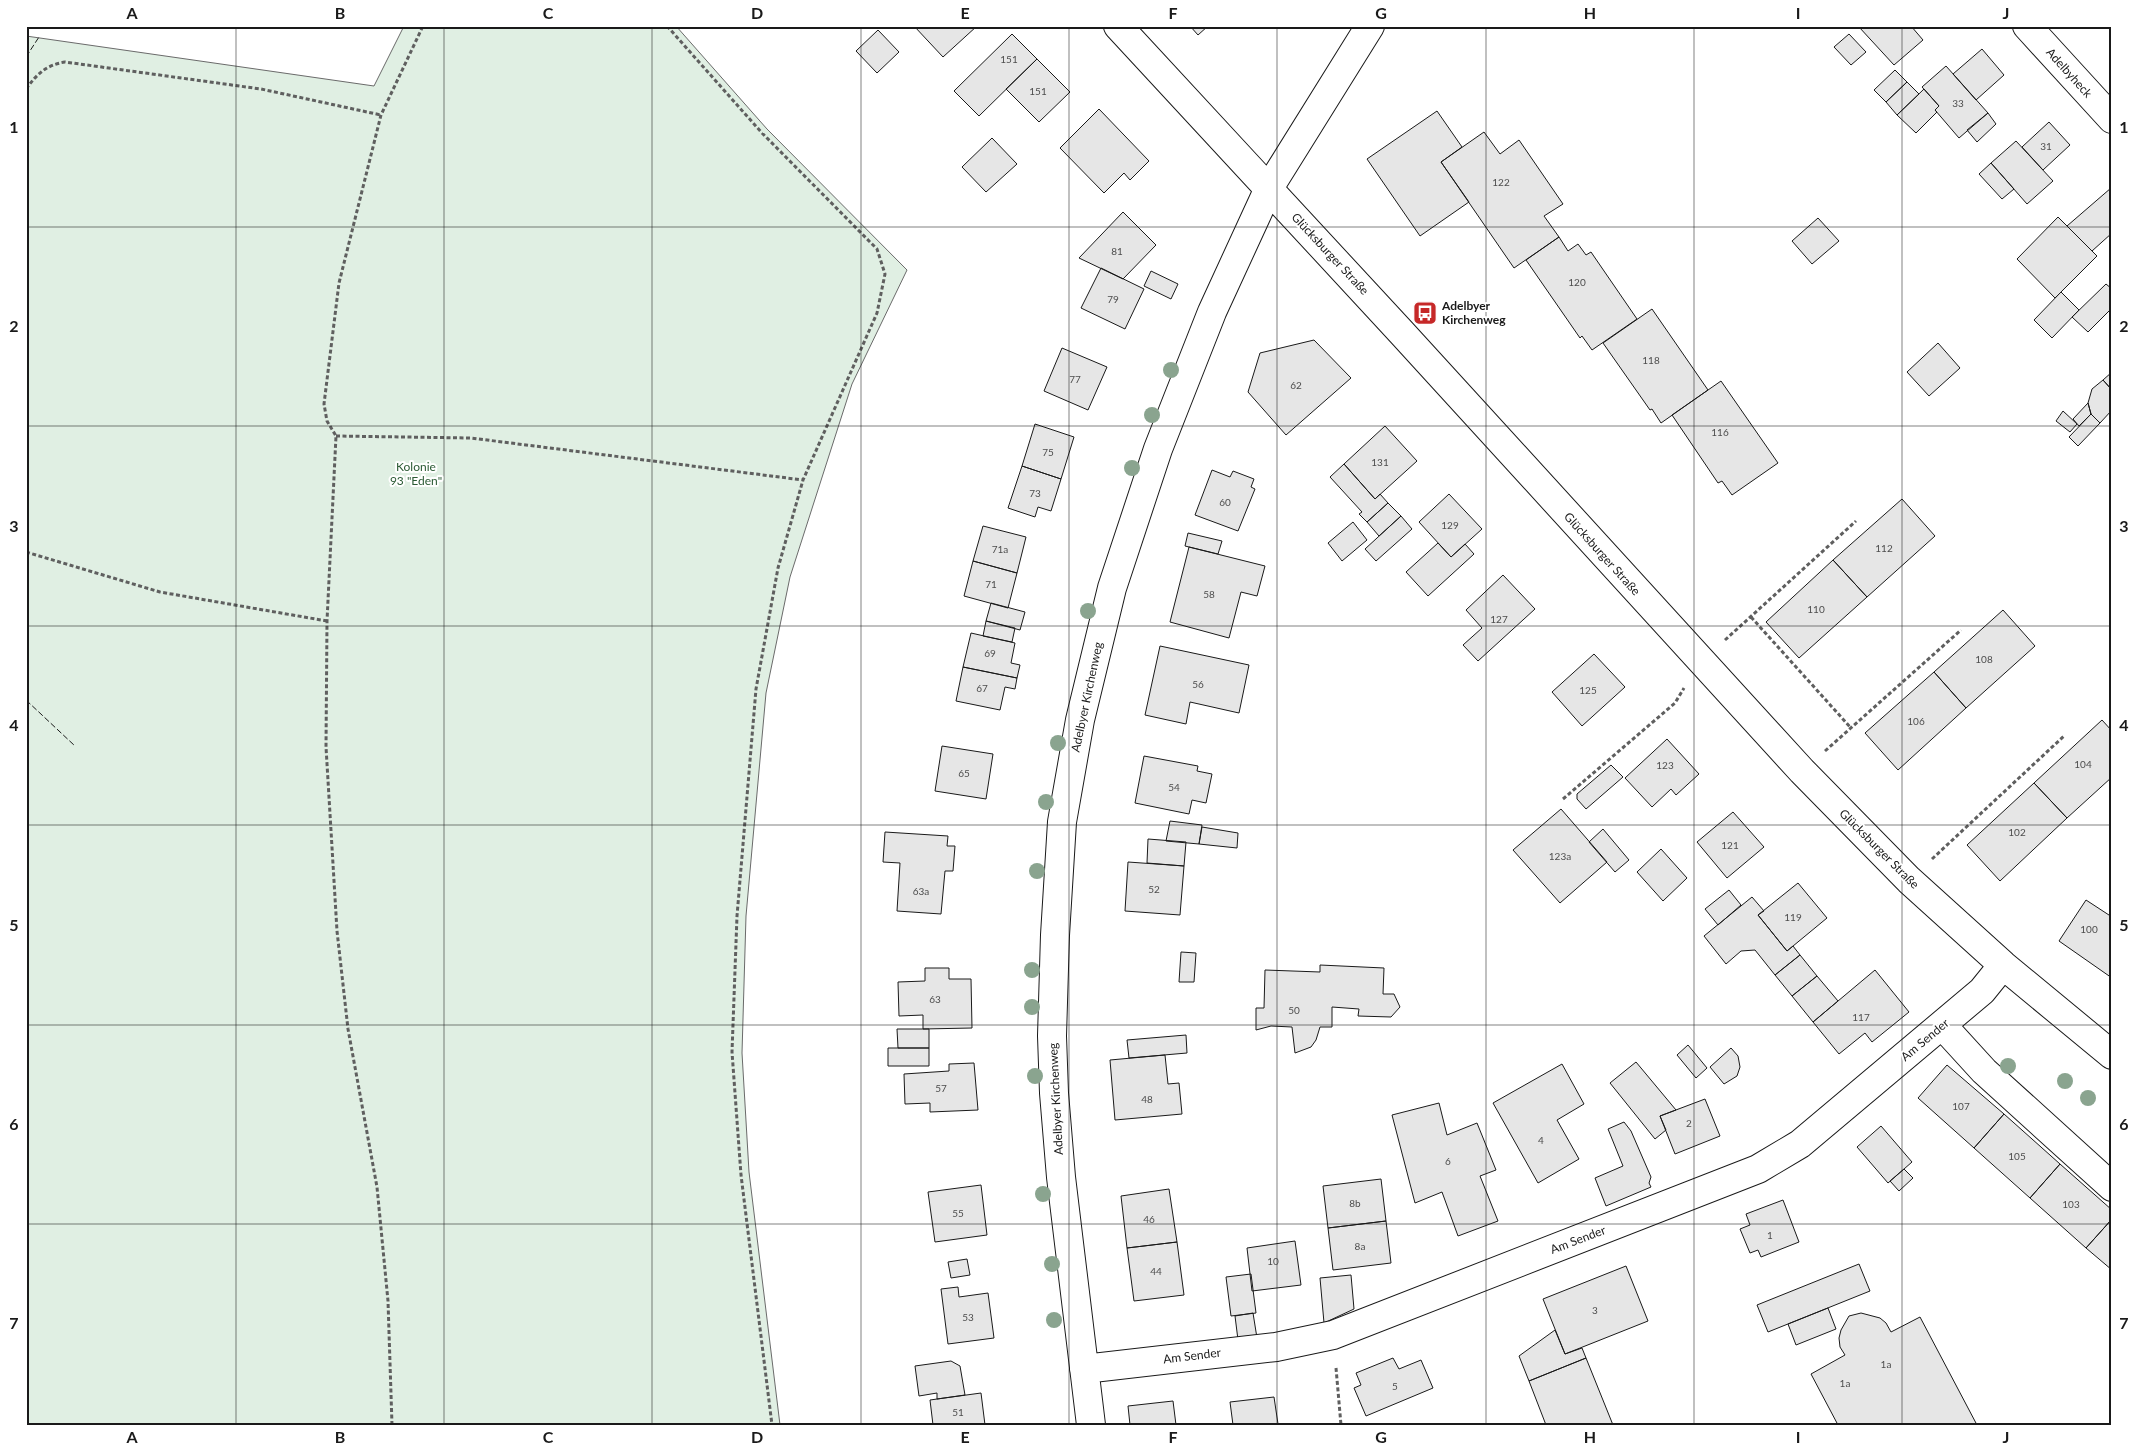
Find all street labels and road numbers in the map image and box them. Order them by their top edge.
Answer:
street label: Adelbyheck [2043,45,2096,101]
street label: Glücksburger Straße [1289,210,1372,298]
street label: Glücksburger Straße [1561,509,1644,598]
street label: Adelbyer Kirchenweg [1068,640,1106,753]
street label: Glücksburger Straße [1836,806,1922,892]
street label: Am Sender [1898,1015,1952,1064]
street label: Adelbyer Kirchenweg [1045,1043,1066,1155]
street label: Am Sender [1548,1222,1608,1257]
street label: Am Sender [1162,1344,1222,1366]

